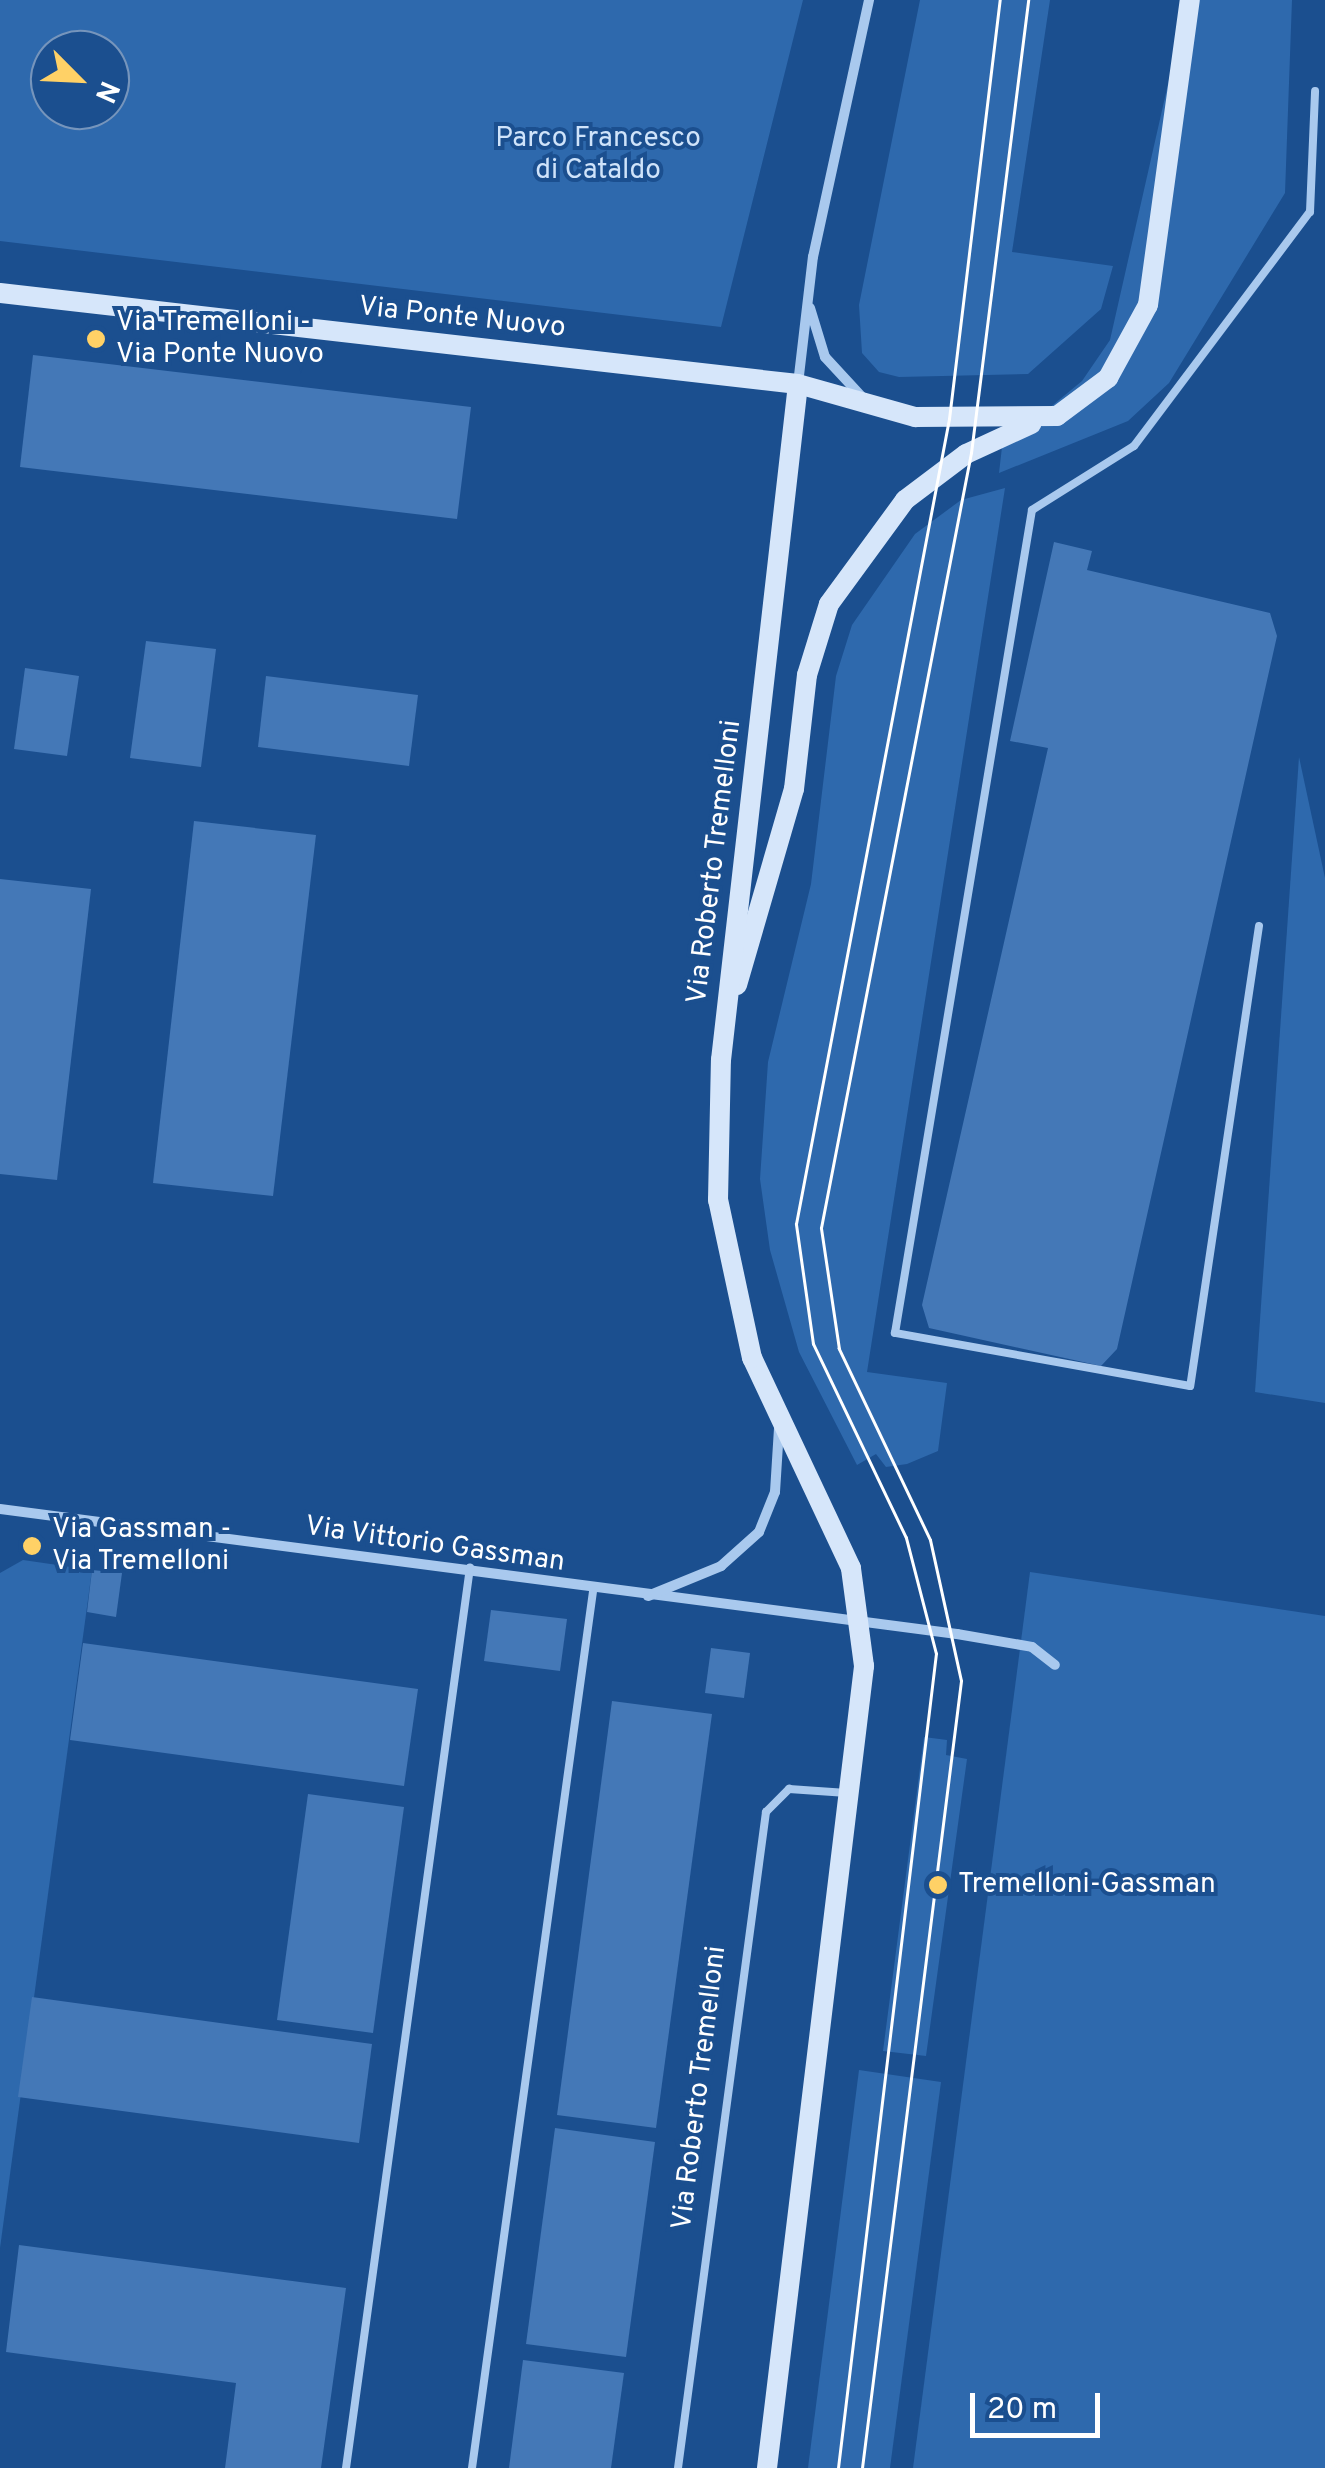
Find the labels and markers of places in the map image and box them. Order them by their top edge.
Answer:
place label: Via Tremelloni - Via Ponte Nuovo [116,306,324,372]
marker: Via Tremelloni - Via Ponte Nuovo [85,328,107,350]
place label: Via Gassman - Via Tremelloni [52,1513,231,1579]
marker: Via Gassman - Via Tremelloni [21,1535,43,1557]
place label: Tremelloni-Gassman [958,1868,1216,1902]
marker: Tremelloni-Gassman [927,1874,949,1896]

